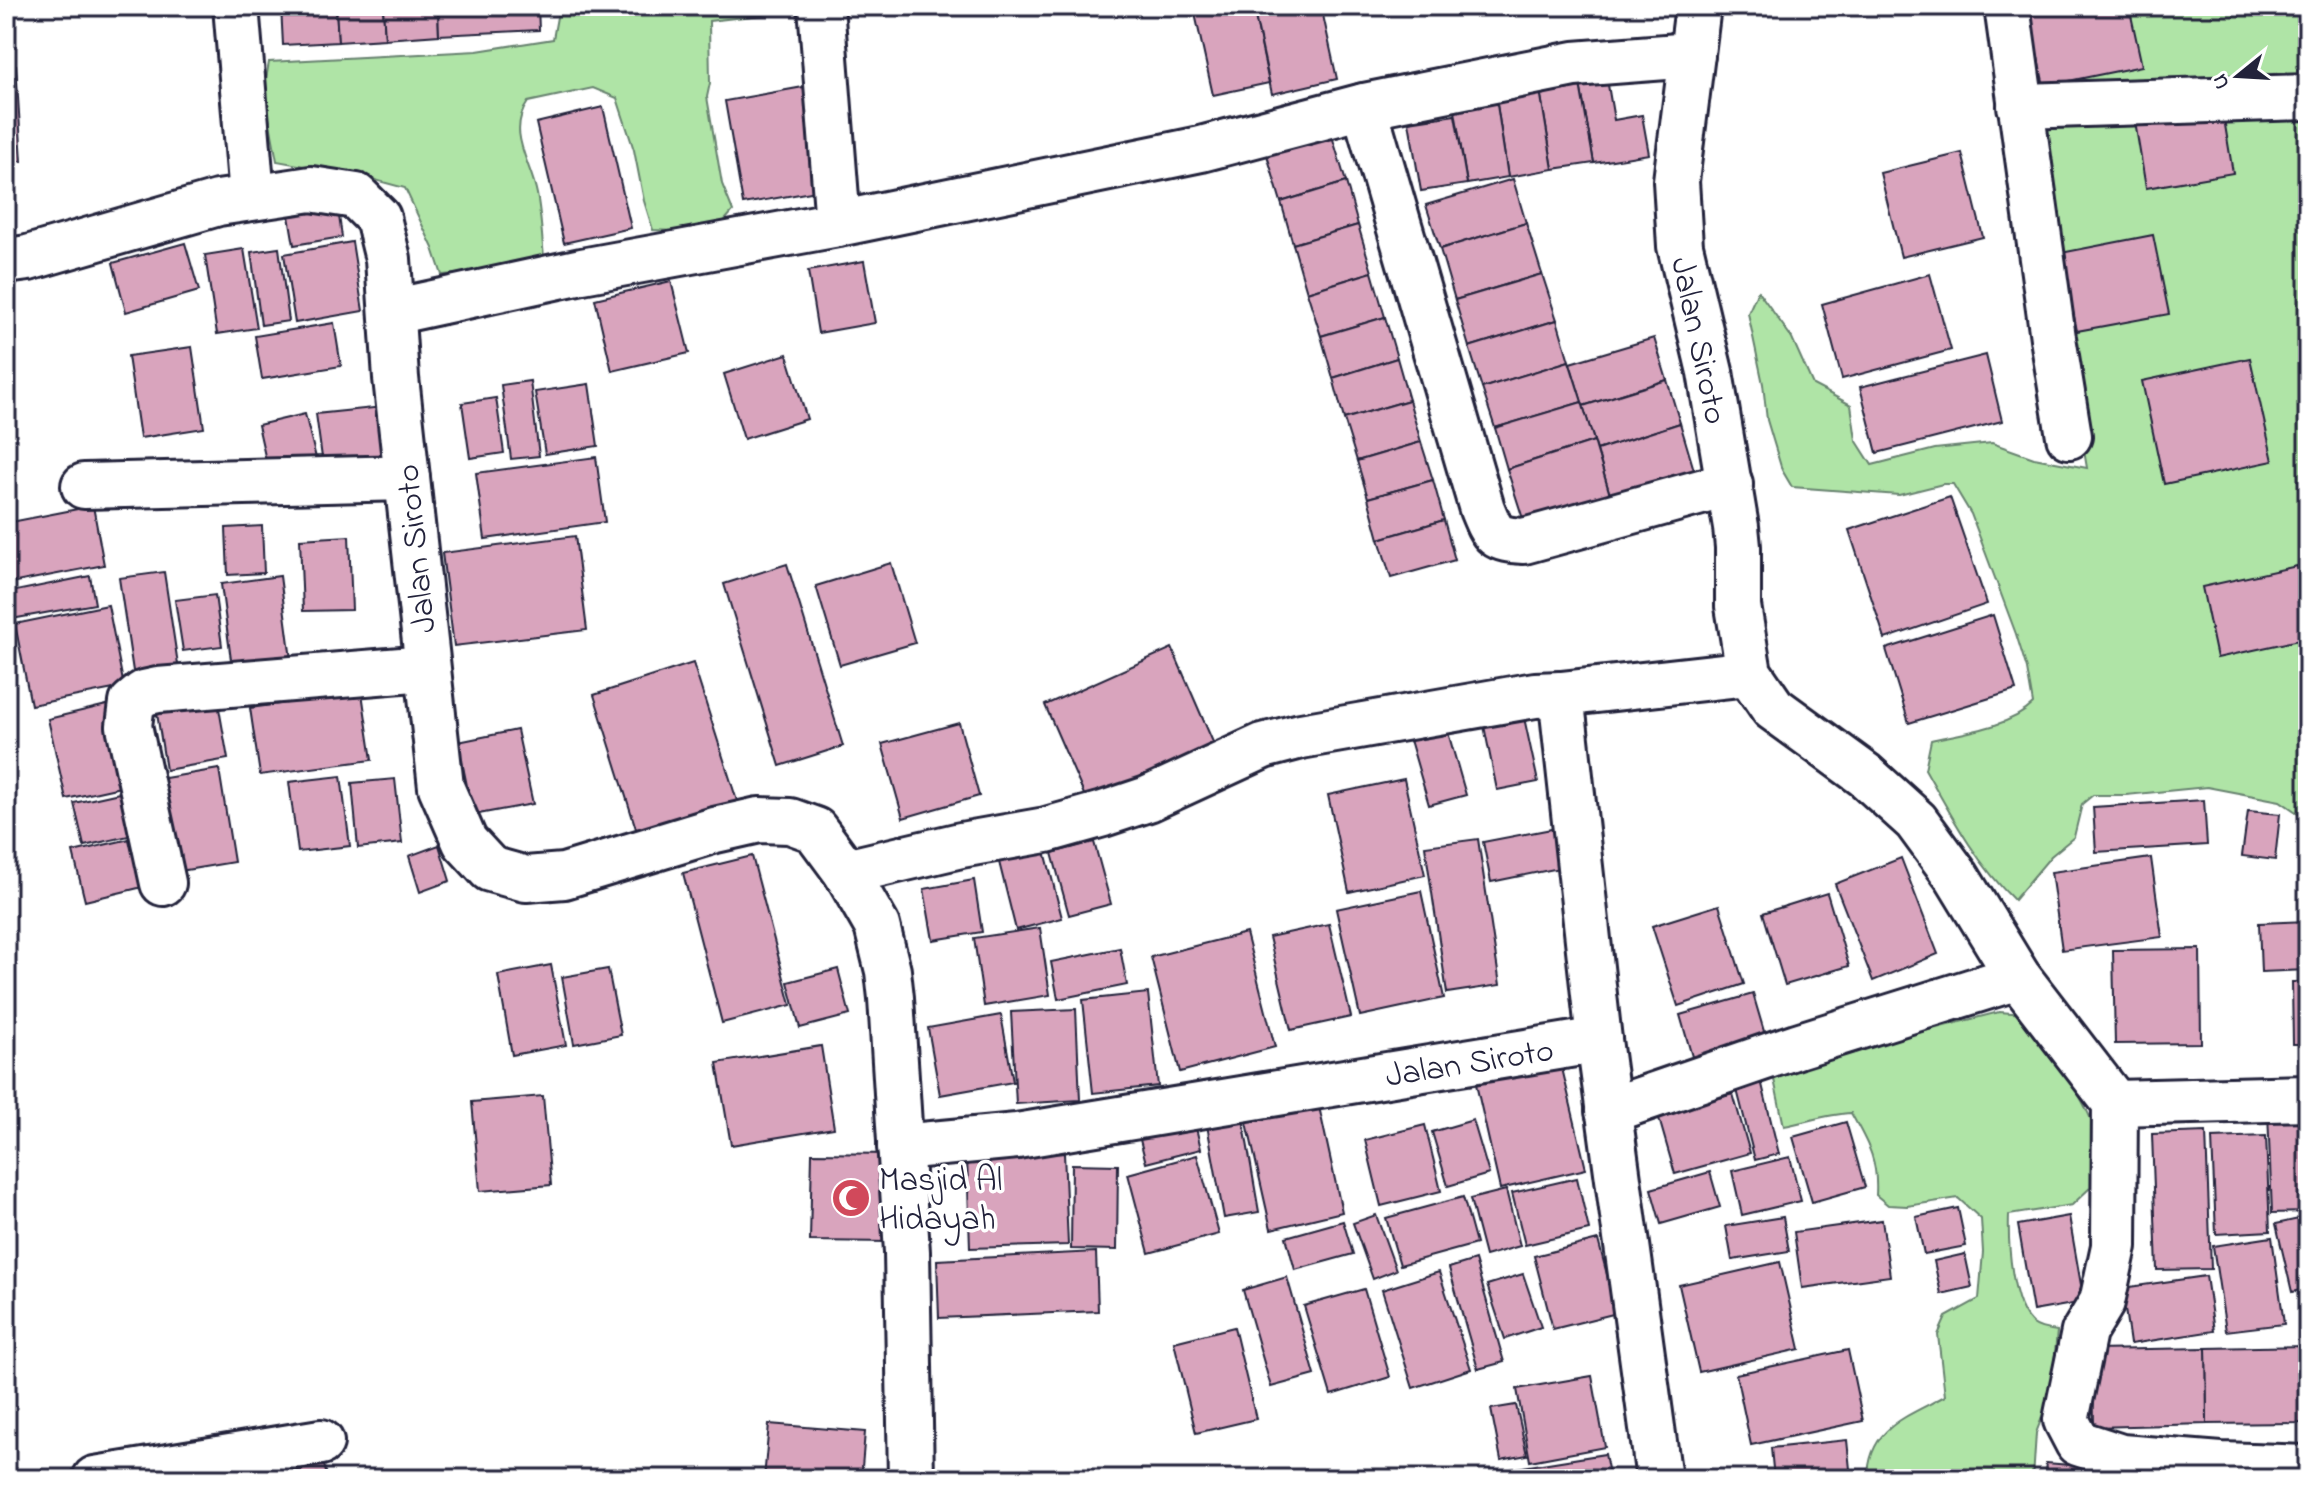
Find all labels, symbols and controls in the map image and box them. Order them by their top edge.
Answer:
north arrow [2198,36,2278,116]
text: U [2204,70,2239,93]
street label: Jalan Siroto [1655,253,1739,429]
street label: Jalan Siroto [384,462,452,636]
street label: Jalan Siroto [1382,1027,1557,1103]
place label: Masjid Al Hidayah [879,1157,1003,1246]
mosque icon: Masjid Al Hidayah [830,1177,872,1219]

